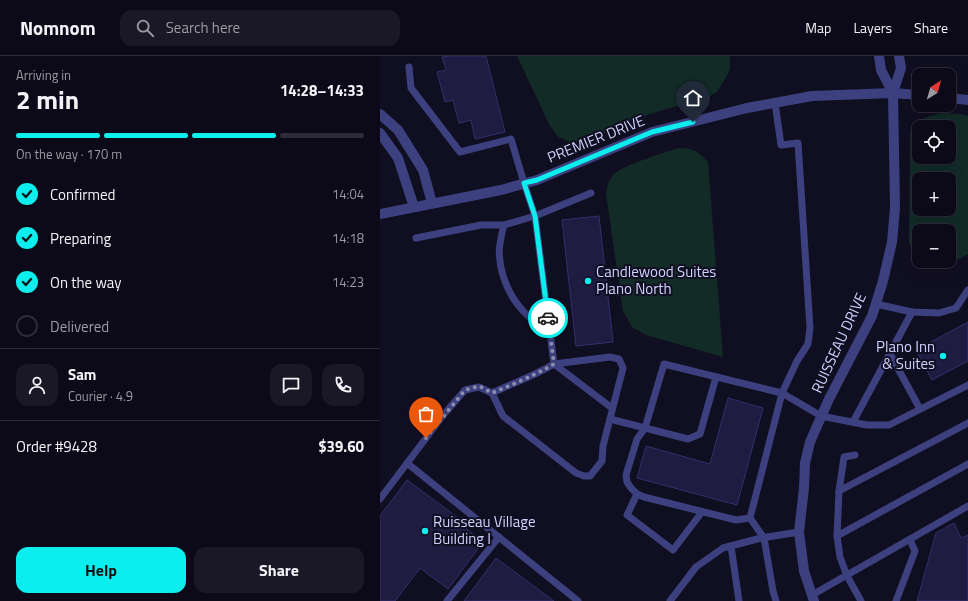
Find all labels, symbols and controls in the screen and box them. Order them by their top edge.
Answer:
search box [120,10,400,46]
text: Nomnom [20,13,96,42]
text: Search here [166,16,240,39]
icon: search [134,17,156,39]
text: Map [805,17,831,38]
text: Layers [853,17,892,38]
text: Share [914,17,948,38]
text: Arriving in [16,65,71,85]
north arrow [912,68,956,112]
map controls [912,68,956,268]
text: 14:28–14:33 [280,79,364,102]
text: 2 min [16,80,79,119]
pin [676,81,710,122]
icon: home [682,87,704,109]
street label: PREMIER DRIVE [544,109,648,169]
button: locate [912,120,956,164]
text: On the way · 170 m [16,144,122,164]
button: + [912,172,956,216]
icon: check [16,183,38,205]
text: Confirmed [50,183,115,206]
text: 14:04 [332,184,364,204]
button: − [912,224,956,268]
icon: check [16,227,38,249]
text: Preparing [50,227,111,250]
text: 14:18 [332,228,364,248]
place label: Candlewood Suites Plano North [596,260,716,300]
icon: check [16,271,38,293]
text: On the way [50,271,122,294]
text: 14:23 [332,272,364,292]
marker: Candlewood Suites Plano North [583,276,593,286]
street label: RUISSEAU DRIVE [805,289,872,397]
courier [528,298,568,338]
icon: car [537,307,559,329]
text: Delivered [50,315,109,338]
place label: Plano Inn & Suites [876,335,935,375]
marker: Plano Inn & Suites [938,351,948,361]
text: Sam [68,363,96,386]
button: person [16,364,58,406]
button: chat [270,364,312,406]
button: phone [322,364,364,406]
text: Courier · 4.9 [68,386,133,406]
pin [409,397,443,438]
icon: bag [415,403,437,425]
text: Order #9428 [16,435,97,458]
text: $39.60 [318,435,364,458]
place label: Ruisseau Village Building I [433,510,536,550]
marker: Ruisseau Village Building I [420,526,430,536]
button: Help [16,547,186,593]
button: Share [194,547,364,593]

